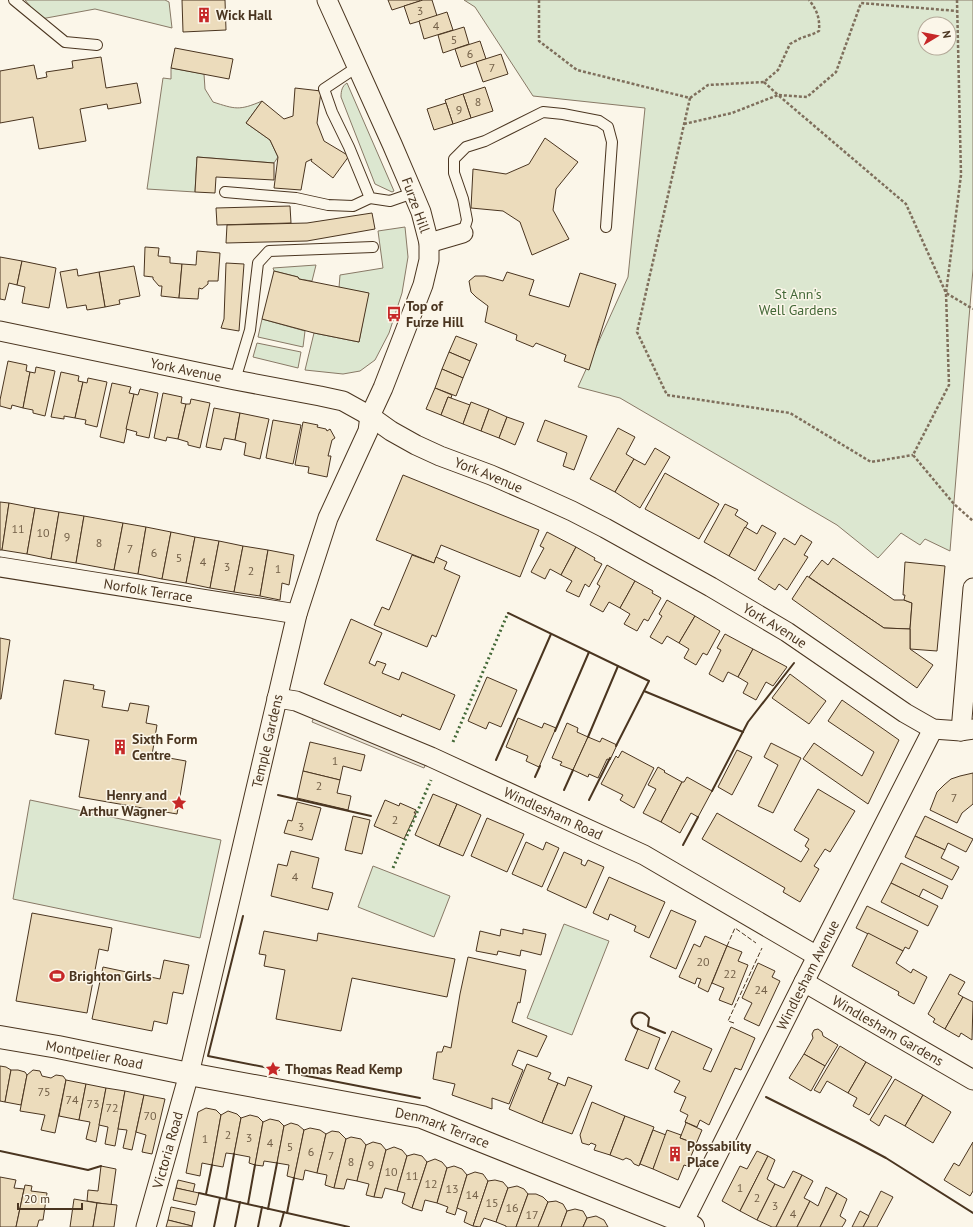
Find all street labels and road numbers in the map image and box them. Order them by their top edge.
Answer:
street label: Furze Hill [398,175,434,235]
street label: York Avenue [149,354,223,386]
street label: York Avenue [452,453,526,497]
street label: Norfolk Terrace [102,575,194,606]
street label: York Avenue [740,599,811,652]
street label: Temple Gardens [248,692,287,790]
street label: Windlesham Road [501,783,606,844]
street label: Windlesham Avenue [772,917,843,1033]
street label: Windlesham Gardens [829,991,947,1070]
street label: Montpelier Road [44,1036,145,1073]
street label: Denmark Terrace [394,1103,492,1152]
street label: Victoria Road [148,1109,187,1191]

